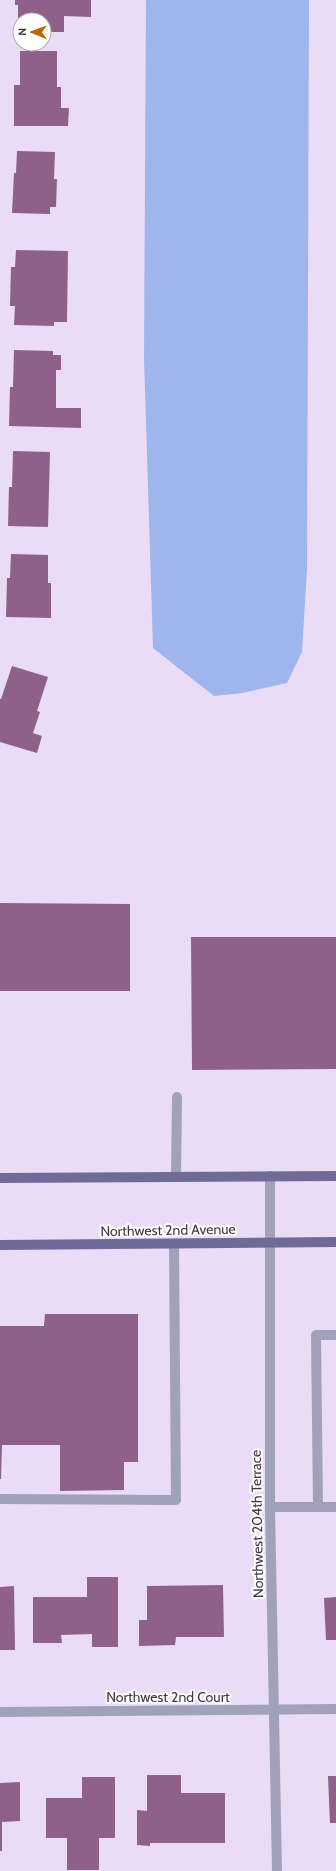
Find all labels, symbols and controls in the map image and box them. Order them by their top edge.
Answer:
north arrow [12,12,52,52]
text: N [15,28,29,36]
street label: Northwest 2nd Avenue [100,1220,236,1240]
street label: Northwest 204th Terrace [247,1450,267,1598]
street label: Northwest 2nd Court [106,1688,230,1706]

